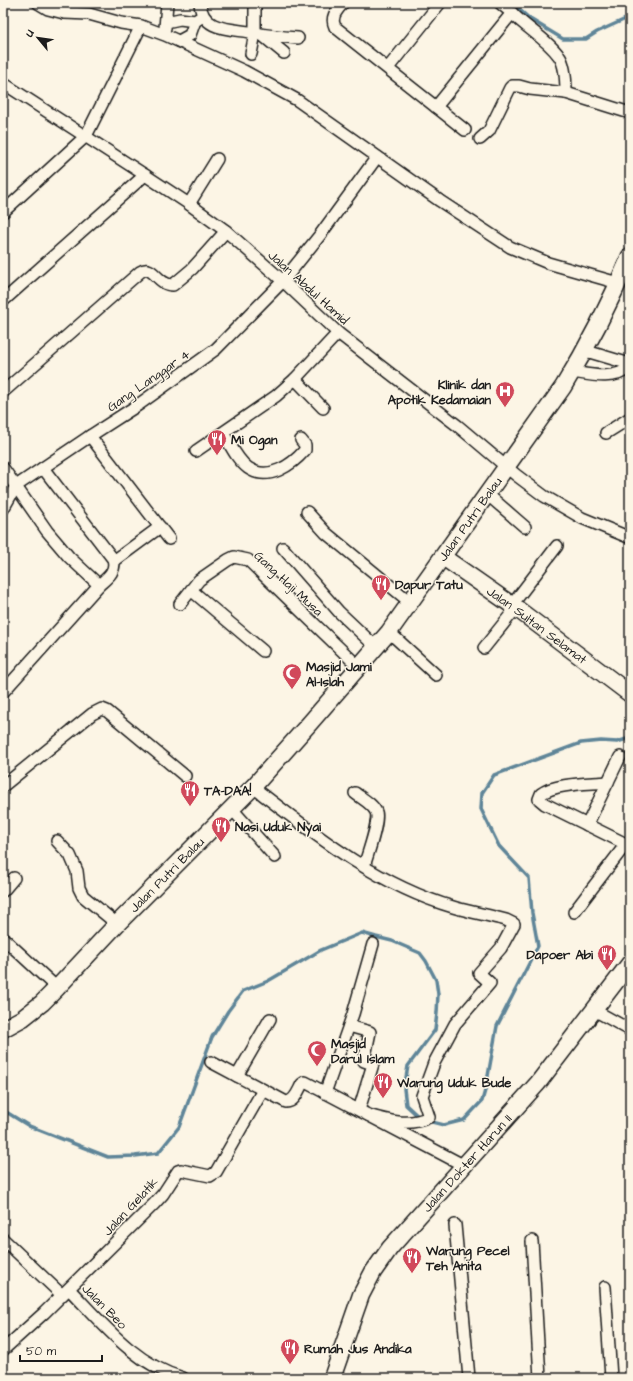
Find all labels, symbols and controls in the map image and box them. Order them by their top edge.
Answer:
north arrow [18,18,58,58]
text: U [21,27,38,41]
street label: Jalan Abdul Hamid [264,247,353,329]
street label: Gang Langgar 4 [104,345,194,417]
place label: Klinik dan Apotik Kedamaian [388,376,491,410]
hospital icon: Klinik dan Apotik Kedamaian [494,380,516,408]
restaurant icon: Mi Ogan [206,428,228,456]
place label: Mi Ogan [231,431,278,451]
street label: Jalan Putri Balau [434,473,507,565]
street label: Gang Haji Musa [249,547,327,621]
restaurant icon: Dapur Tatu [370,573,392,601]
place label: Dapur Tatu [395,576,463,595]
street label: Jalan Sultan Selamat [483,582,591,669]
place label: Masjid Jami Al-Islah [306,658,373,691]
mosque icon: Masjid Jami Al-Islah [281,662,303,690]
restaurant icon: TA-DAA! [179,779,201,807]
place label: TA-DAA! [203,782,252,800]
restaurant icon: Nasi Uduk Nyai [210,815,232,843]
place label: Nasi Uduk Nyai [235,818,322,837]
street label: Jalan Putri Balau [126,833,209,917]
restaurant icon: Dapoer Abi [596,943,618,971]
place label: Dapoer Abi [526,946,594,965]
place label: Masjid Darul Islam [331,1035,395,1068]
mosque icon: Masjid Darul Islam [306,1039,328,1067]
restaurant icon: Warung Uduk Bude [372,1071,394,1099]
place label: Warung Uduk Bude [396,1074,511,1094]
street label: Jalan Dokter Harun II [418,1110,516,1216]
street label: Jalan Gelatik [99,1174,162,1240]
place label: Warung Pecel Teh Anita [425,1242,510,1275]
restaurant icon: Warung Pecel Teh Anita [401,1246,423,1274]
street label: Jalan Beo [78,1280,131,1334]
scale bar [20,1337,102,1363]
restaurant icon: Rumah Jus Andika [279,1337,301,1365]
place label: Rumah Jus Andika [304,1340,412,1358]
text: 50 m [26,1343,57,1360]

